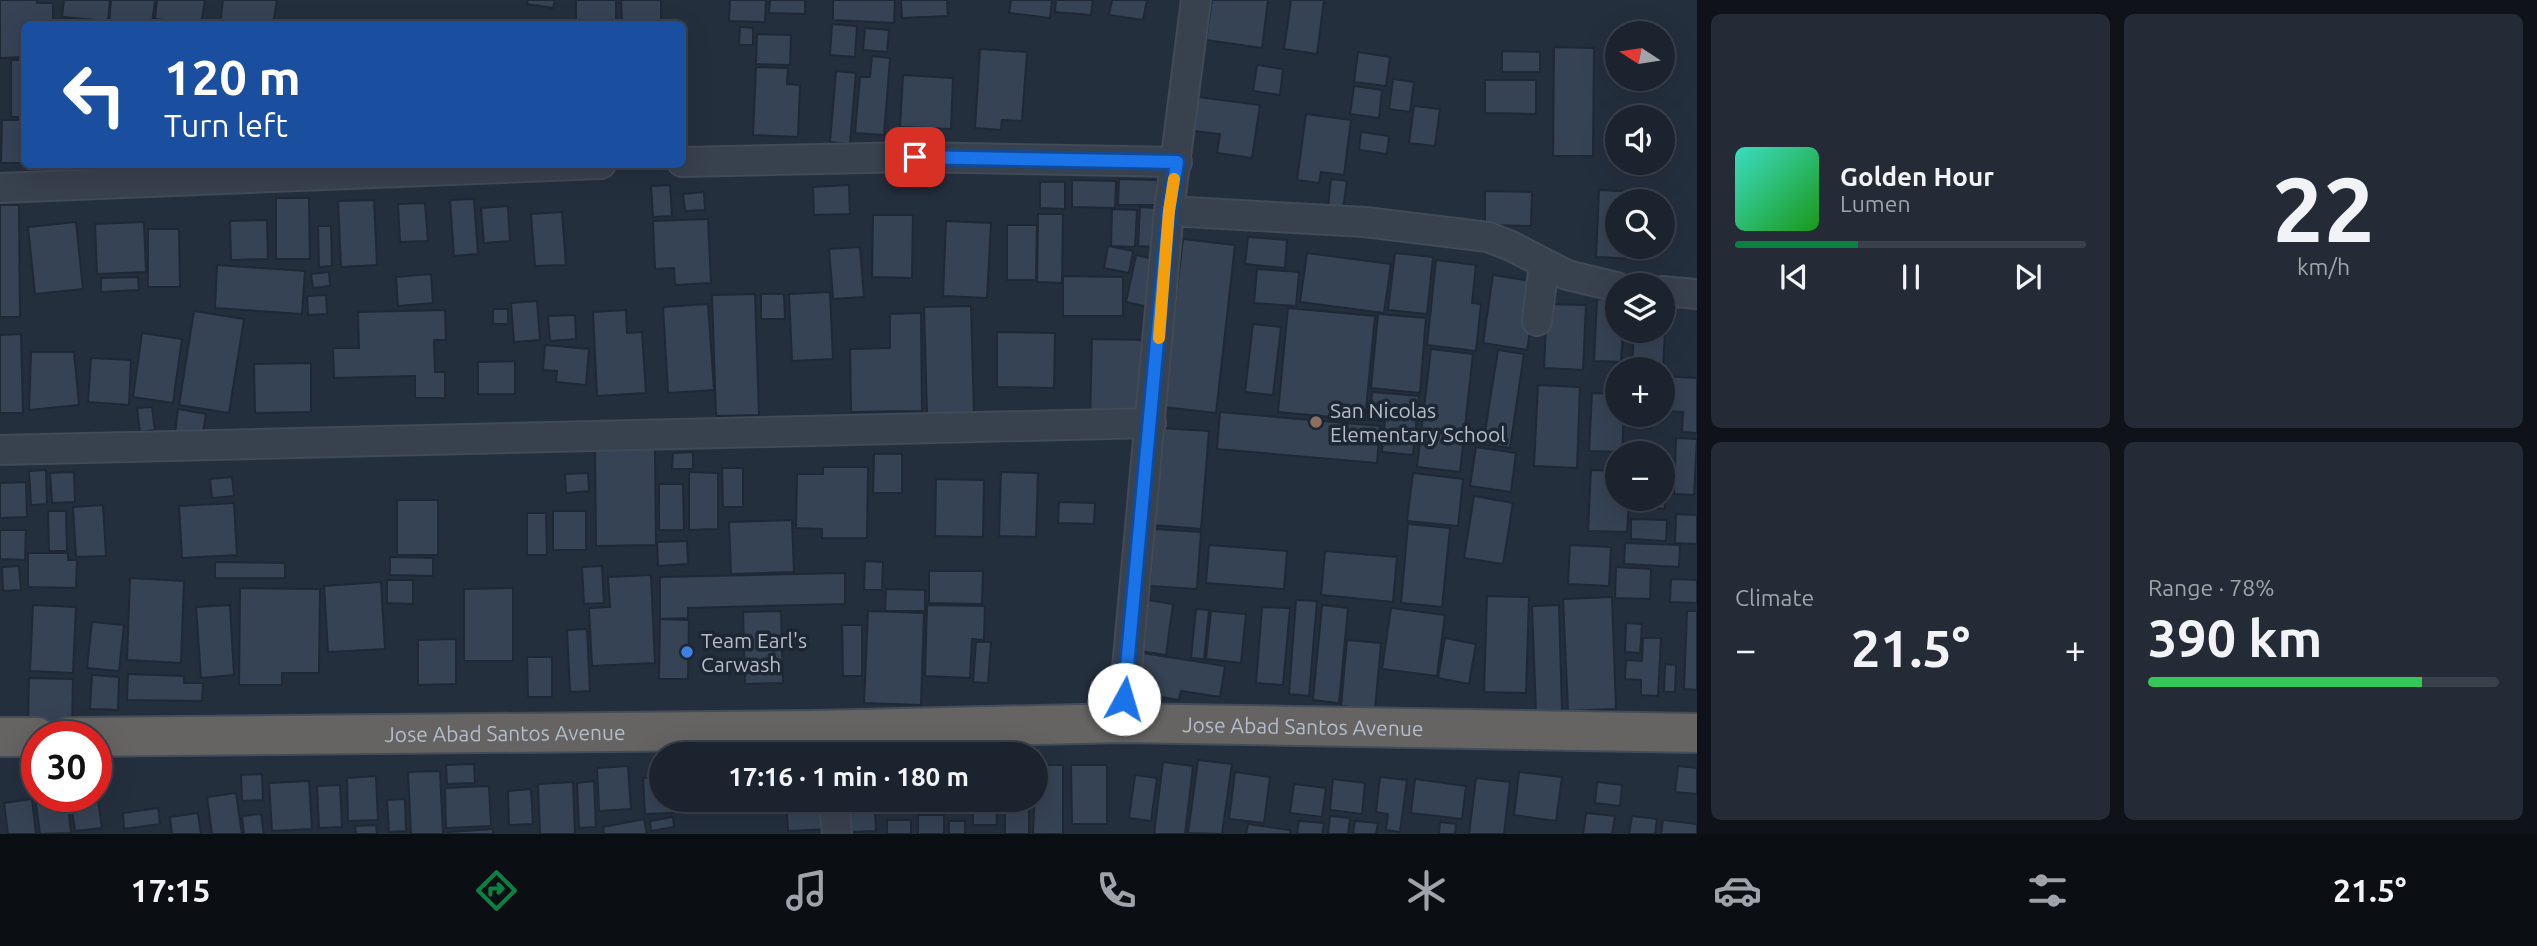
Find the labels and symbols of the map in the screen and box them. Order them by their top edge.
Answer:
north arrow [1605,21,1675,91]
pin [885,127,945,187]
place label: San Nicolas Elementary School [1330,398,1506,446]
marker: San Nicolas Elementary School [1308,414,1324,430]
place label: Team Earl's Carwash [701,628,807,676]
marker: Team Earl's Carwash [679,644,695,660]
position arrow [1087,662,1161,736]
street label: Jose Abad Santos Avenue [1182,712,1424,740]
street label: Jose Abad Santos Avenue [384,720,626,746]
speed limit sign: 30 [21,721,112,812]

